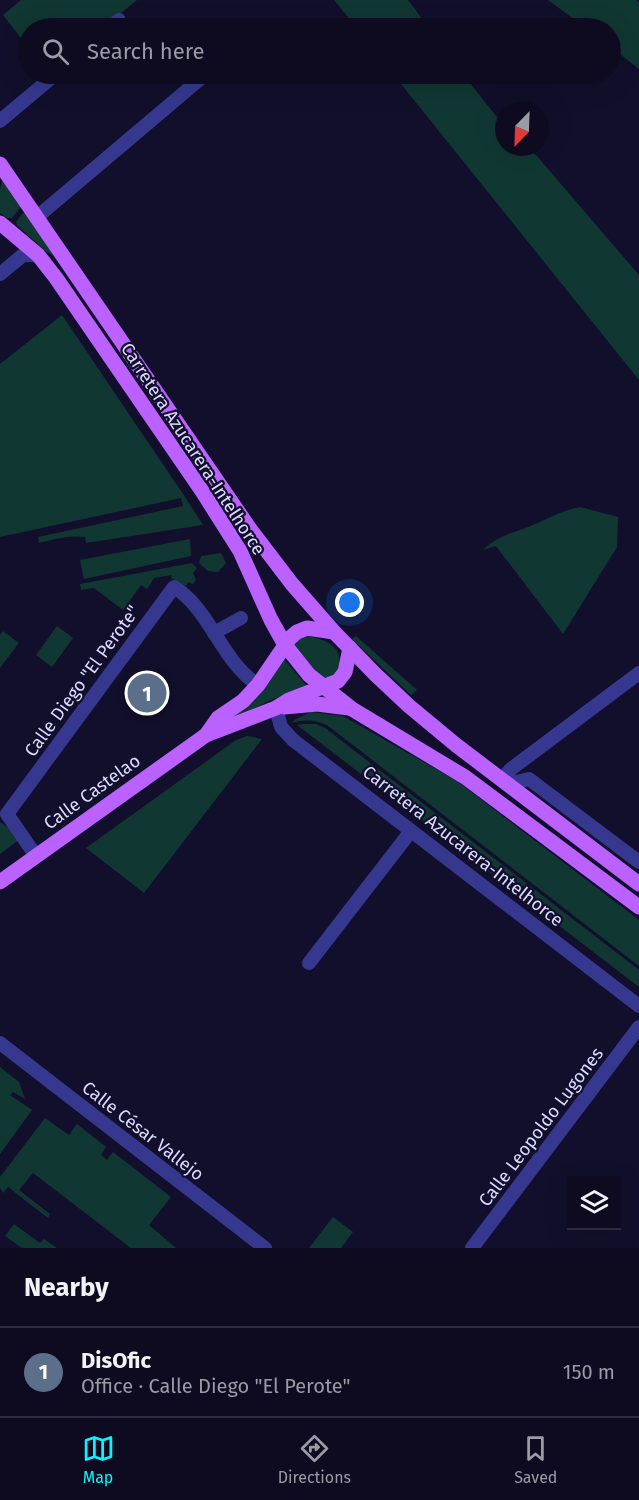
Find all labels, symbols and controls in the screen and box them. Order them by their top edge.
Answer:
search box [18,18,621,84]
icon: search [39,35,72,68]
text: Search here [87,38,205,65]
north arrow [495,102,549,156]
street label: Carretera Azucarera-Intelhorce [116,339,270,559]
your location [335,588,364,617]
street label: Calle Diego "El Perote" [20,601,144,761]
pin: 1 [128,670,166,716]
street label: Calle Castelao [39,750,145,834]
street label: Carretera Azucarera-Intelhorce [358,761,568,931]
street label: Calle Leopoldo Lugones [474,1043,608,1211]
street label: Calle César Vallejo [78,1077,208,1185]
map controls [567,1176,621,1230]
button: layers [567,1176,621,1230]
text: Nearby [24,1272,109,1303]
text: DisOfic [81,1347,151,1374]
text: 1 [39,1360,48,1384]
text: 150 m [563,1360,615,1384]
text: Office · Calle Diego "El Perote" [81,1374,351,1398]
tab: Map [82,1432,115,1487]
tab: Directions [278,1432,351,1487]
tab: Saved [514,1432,557,1487]

